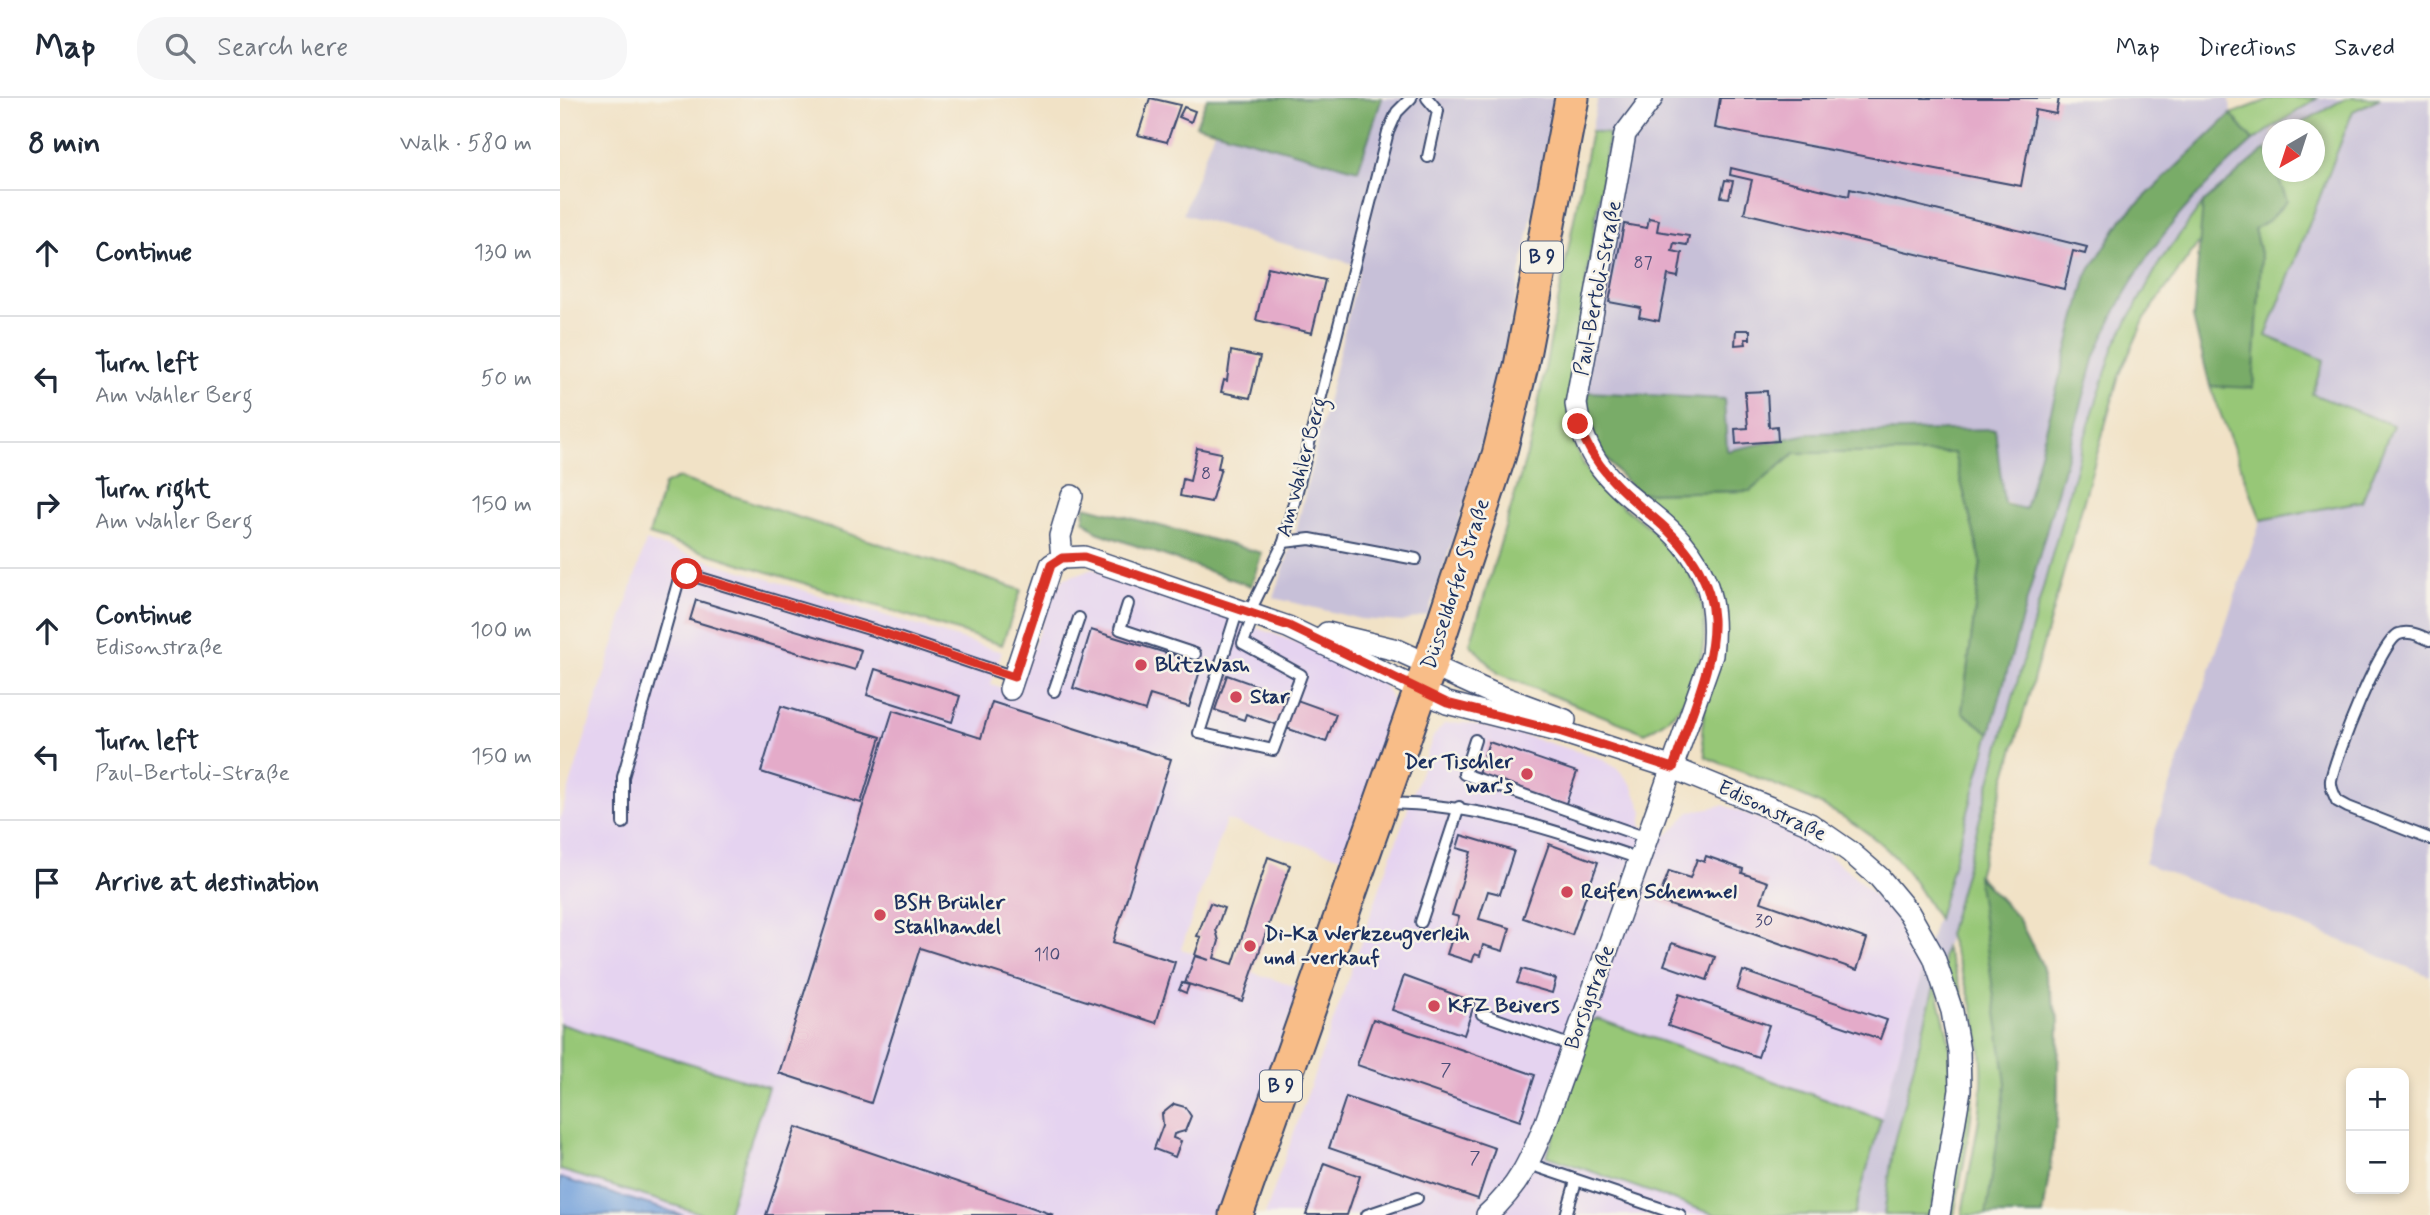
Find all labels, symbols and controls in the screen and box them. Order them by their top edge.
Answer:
search box [137,17,627,80]
text: Map [35,26,95,70]
icon: search [161,29,199,67]
text: Search here [217,31,348,65]
text: Map [2116,33,2160,64]
text: Directions [2198,33,2296,64]
text: Saved [2334,33,2395,64]
north arrow [2262,119,2325,182]
text: 8 min [28,124,101,163]
text: Walk · 580 m [400,129,532,159]
street label: Paul-Bertoli-Straße [1567,198,1629,378]
icon: ahead [28,234,66,272]
text: Continue [95,236,192,270]
text: 130 m [474,238,532,268]
road number: B 9 [1521,242,1563,272]
house number: 87 [1633,251,1653,275]
text: Turn left [95,347,199,381]
icon: left [28,360,66,398]
text: 50 m [481,364,532,394]
text: Am Wahler Berg [95,381,253,411]
street label: Am Wahler Berg [1270,394,1336,541]
route end [1562,408,1593,439]
house number: 8 [1201,462,1211,486]
text: Turn right [95,473,211,507]
icon: right [28,486,66,524]
text: 150 m [471,490,532,520]
street label: Düsseldorfer Straße [1415,495,1497,673]
text: Am Wahler Berg [95,507,253,537]
route start [671,558,702,589]
text: Continue [95,599,192,633]
icon: ahead [28,612,66,650]
text: 100 m [470,616,532,646]
text: Edisonstraße [95,633,223,663]
place label: BlitzWash [1155,651,1251,679]
marker: BlitzWash [1133,657,1149,673]
place label: Star [1250,683,1291,711]
marker: Star [1228,689,1244,705]
text: Turn left [95,725,199,759]
icon: left [28,738,66,776]
text: 150 m [471,742,532,772]
place label: Der Tischler war's [1404,748,1514,800]
text: Paul-Bertoli-Straße [95,759,290,789]
marker: Der Tischler war's [1519,766,1535,782]
street label: Edisonstraße [1713,774,1831,848]
icon: arrive [28,864,66,902]
text: Arrive at destination [95,866,319,900]
place label: Reifen Schemmel [1581,878,1737,906]
marker: Reifen Schemmel [1559,884,1575,900]
place label: BSH Brühler Stahlhandel [894,889,1006,941]
marker: BSH Brühler Stahlhandel [872,907,888,923]
house number: 30 [1755,909,1773,933]
place label: Di-Ka Werkzeugverleih und -verkauf [1264,920,1470,972]
marker: Di-Ka Werkzeugverleih und -verkauf [1242,938,1258,954]
street label: Borsigstraße [1558,941,1622,1053]
house number: 110 [1034,943,1060,967]
place label: KFZ Beivers [1448,992,1560,1020]
marker: KFZ Beivers [1426,998,1442,1014]
house number: 7 [1441,1058,1452,1082]
map controls [2346,1068,2409,1194]
button: + [2346,1068,2409,1131]
road number: B 9 [1260,1070,1302,1102]
button: − [2346,1131,2409,1194]
house number: 7 [1470,1146,1481,1170]

